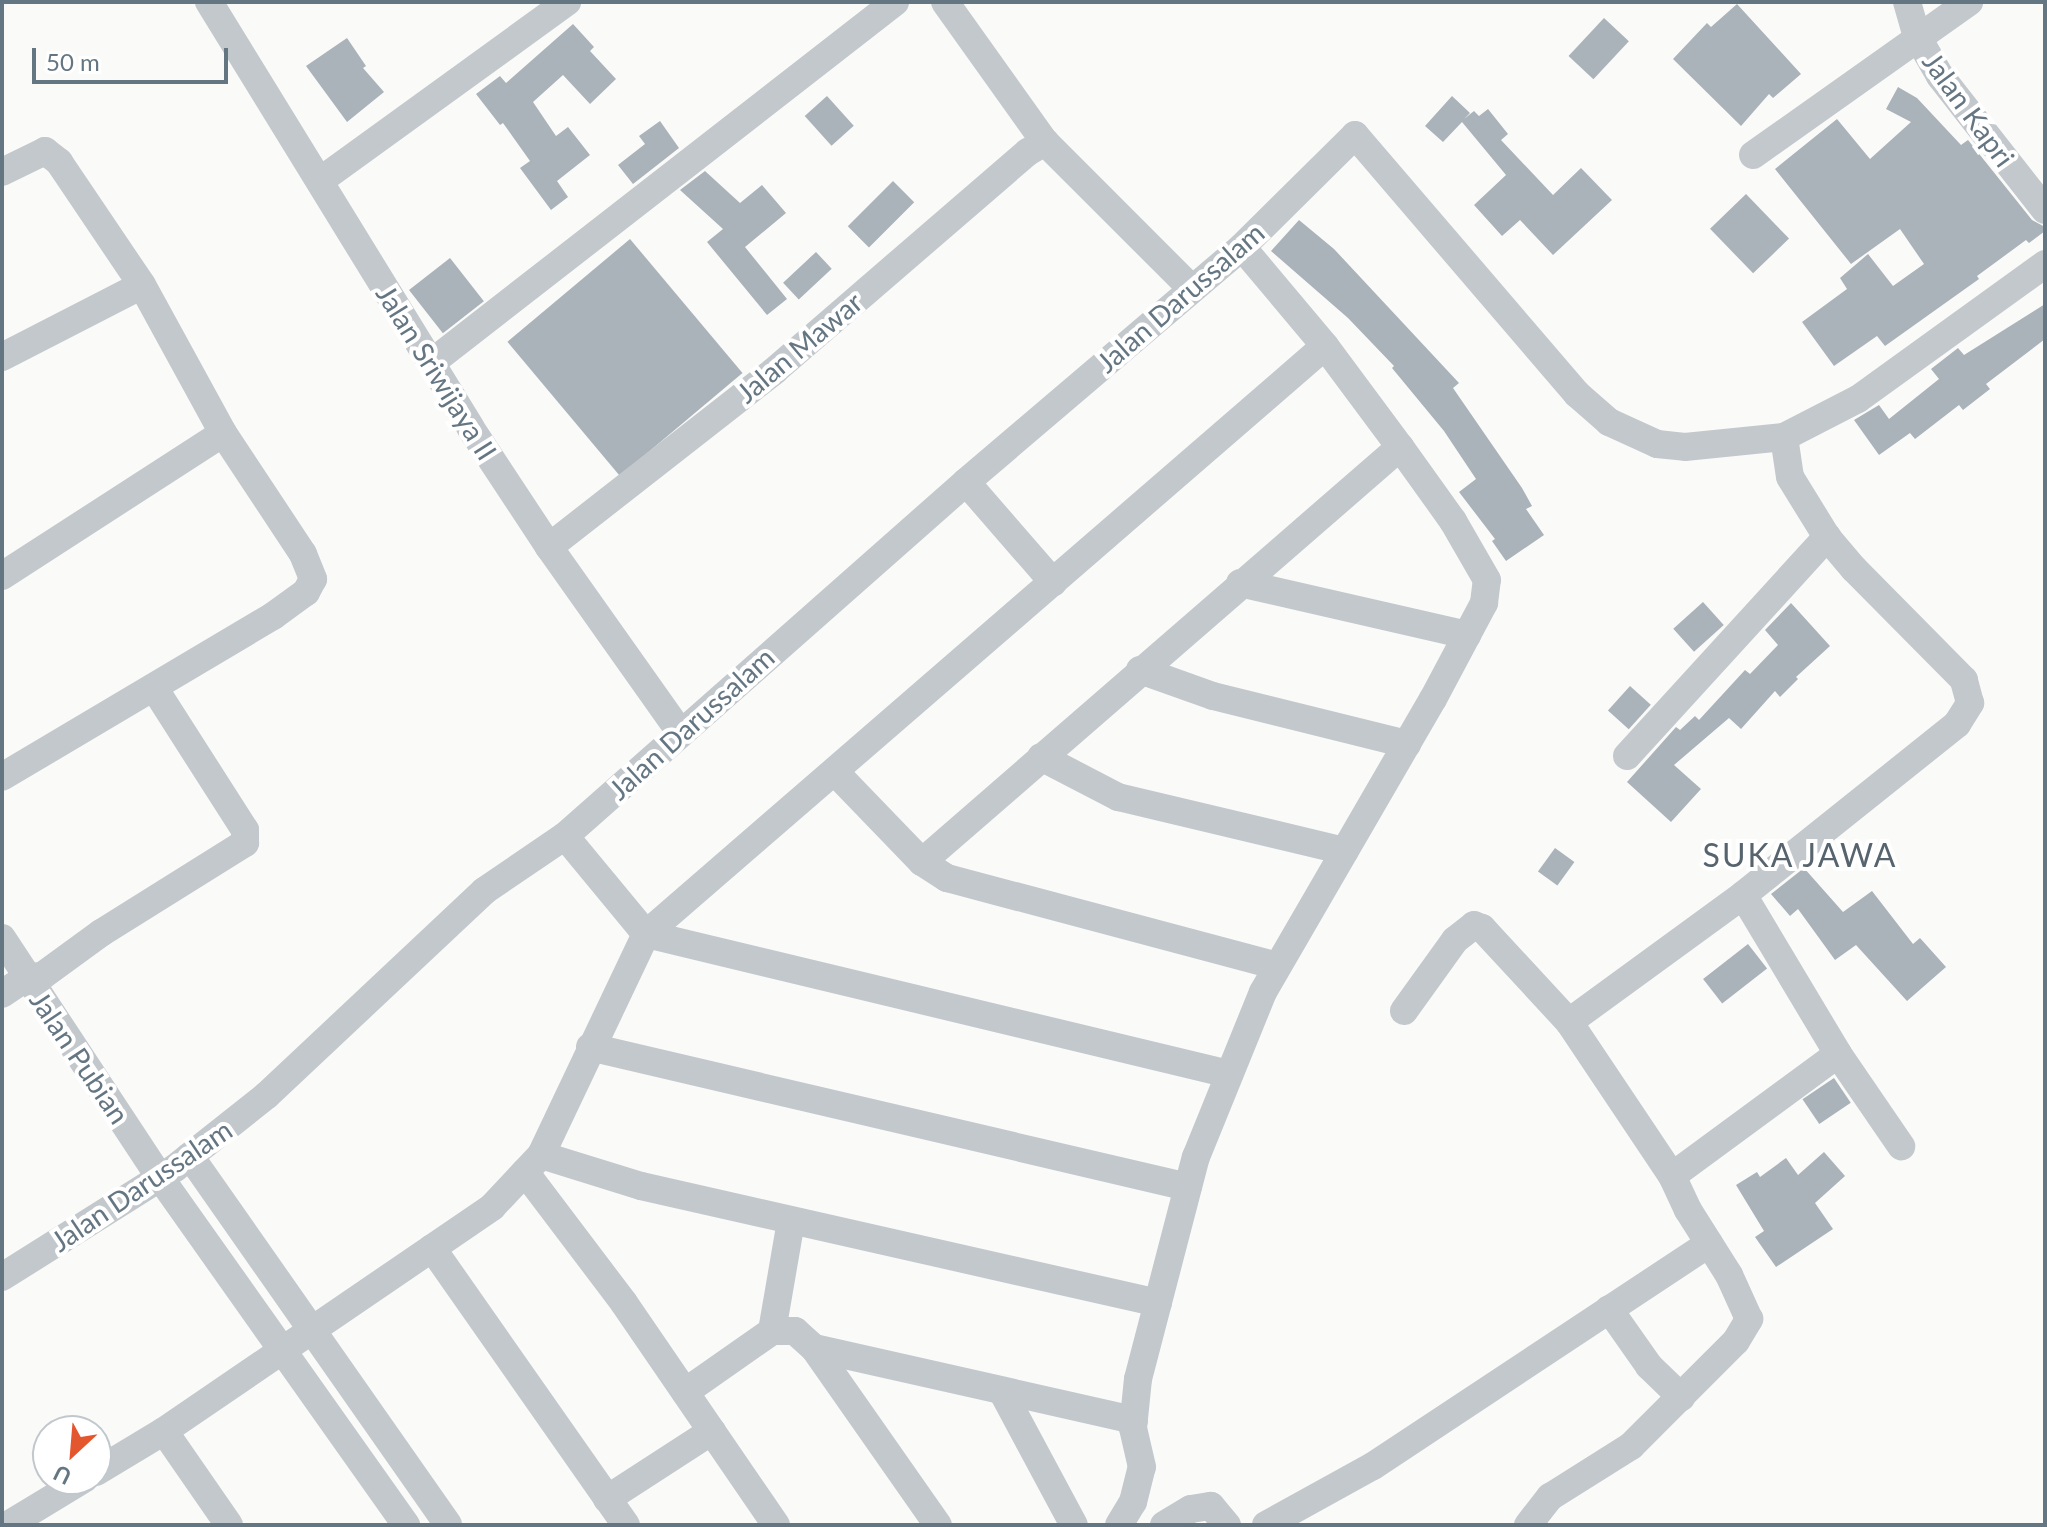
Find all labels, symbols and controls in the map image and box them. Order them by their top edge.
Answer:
scale bar [36,32,232,82]
street label: Jalan Kapri [1916,45,2022,173]
text: 50 m [46,47,100,76]
street label: Jalan Darussalam [1089,215,1271,379]
street label: Jalan Sriwijaya II [370,278,504,466]
street label: Jalan Mawar [729,285,869,409]
street label: Jalan Darussalam [601,640,781,806]
district label: SUKA JAWA [1702,836,1898,874]
street label: Jalan Pubian [23,984,137,1130]
street label: Jalan Darussalam [44,1112,238,1258]
north arrow [32,1415,112,1495]
text: U [49,1460,75,1491]

